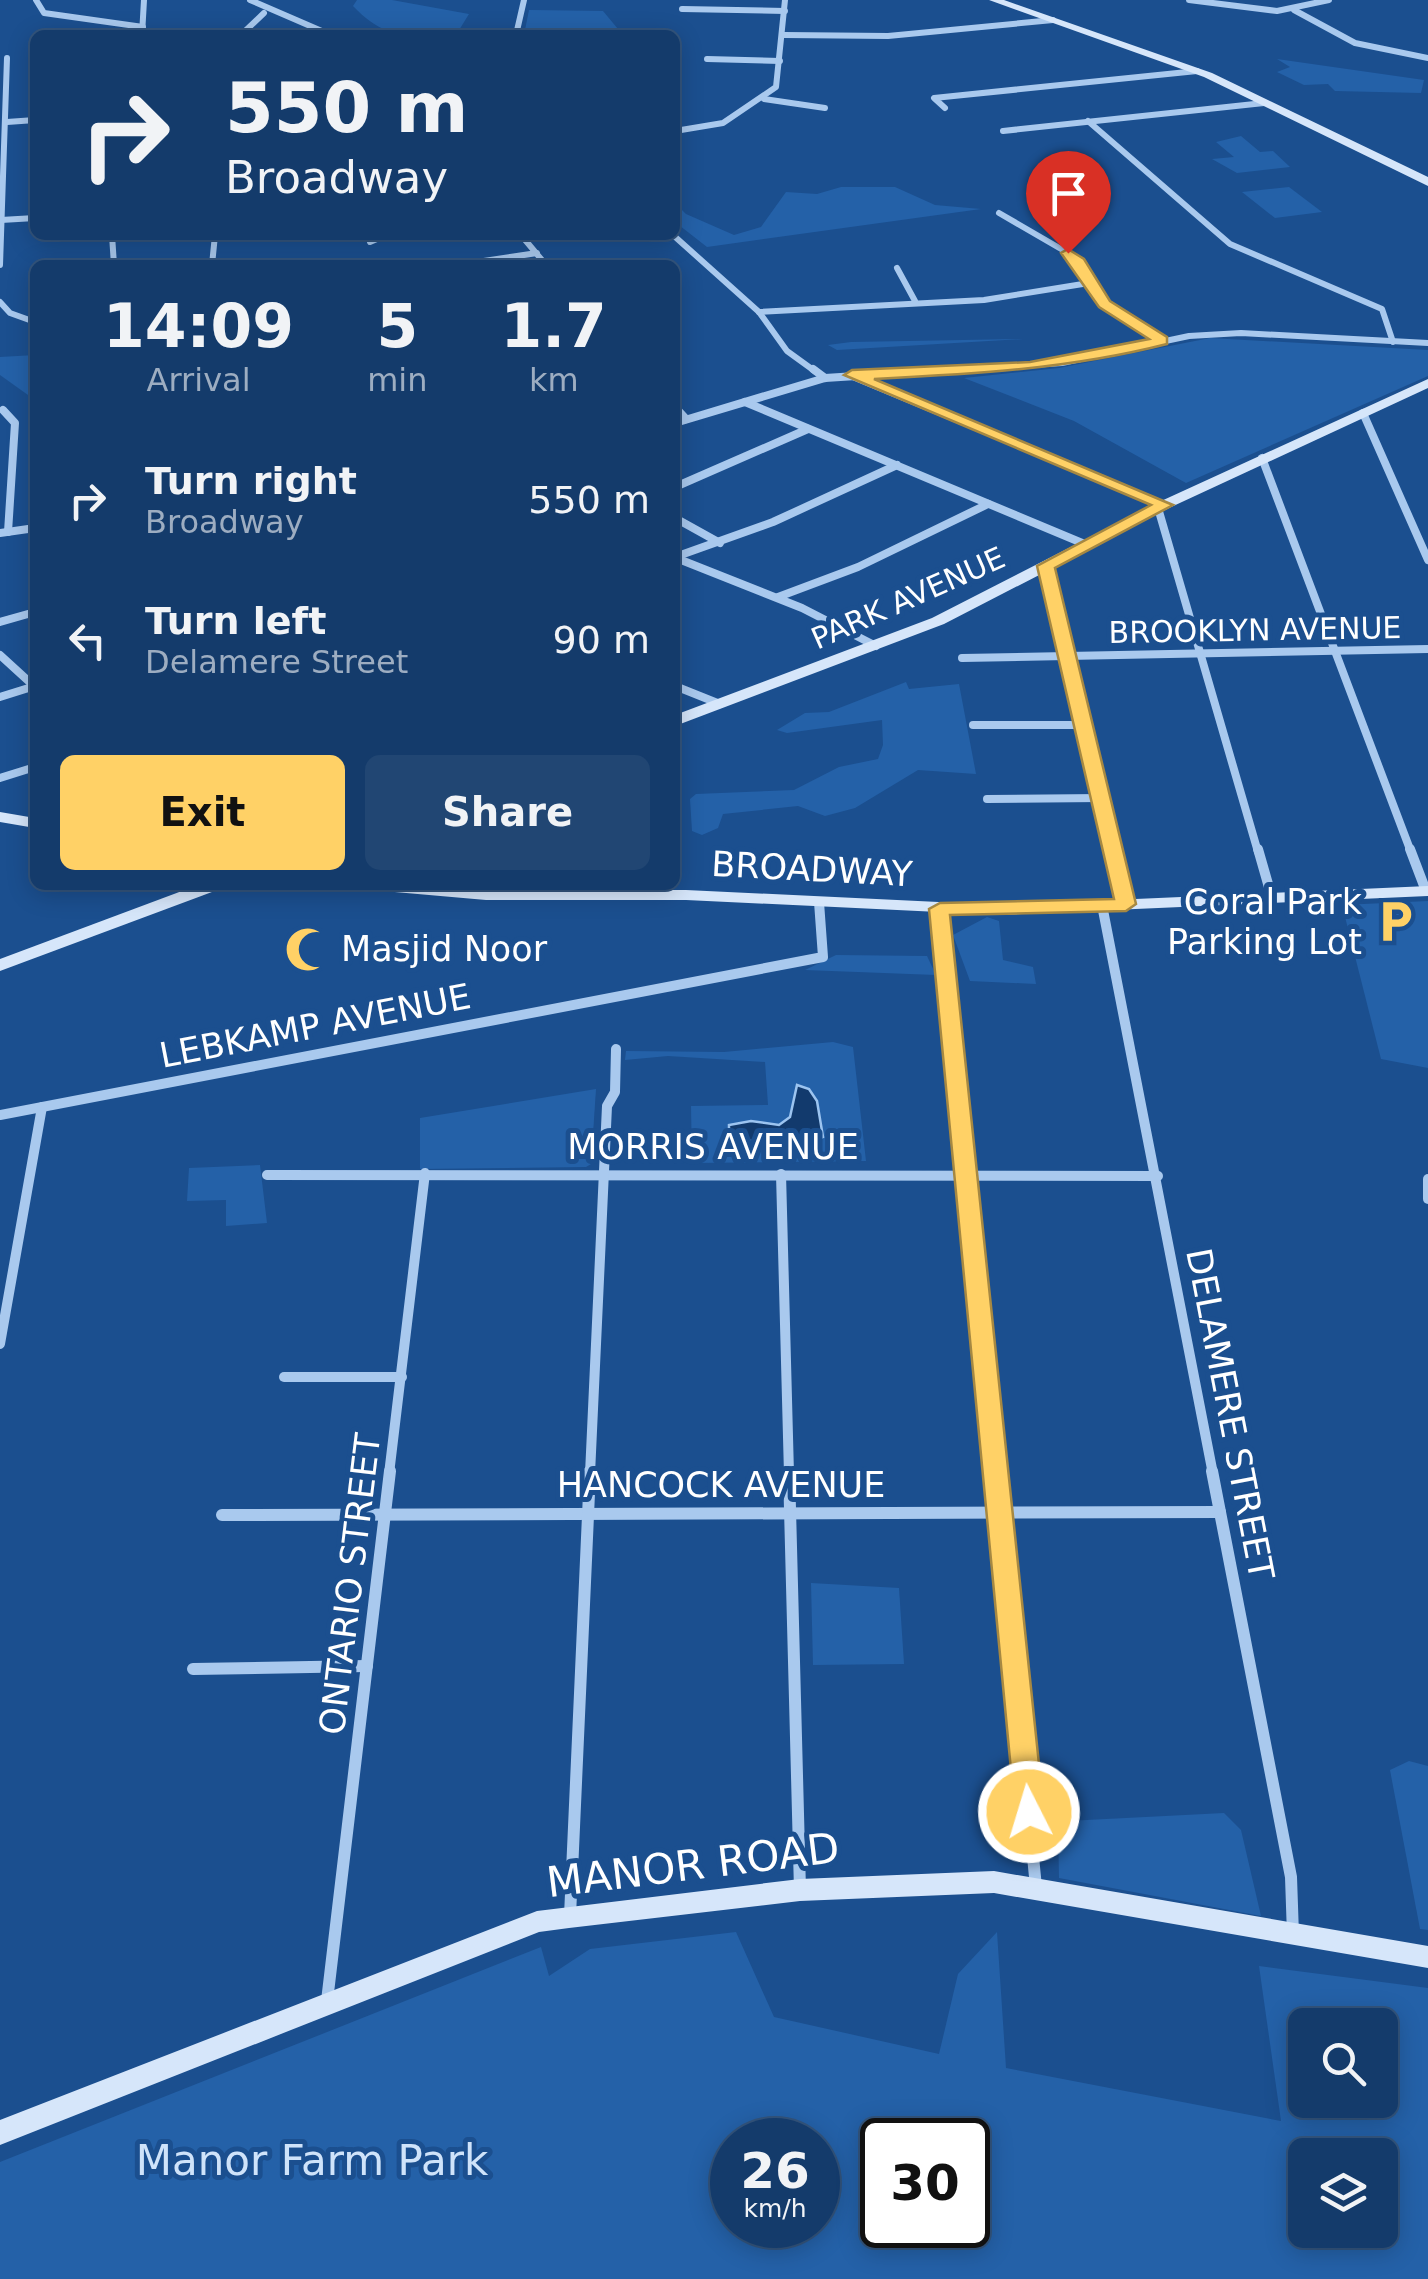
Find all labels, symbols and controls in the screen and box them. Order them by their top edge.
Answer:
text: 550 m [225,67,468,149]
icon: right [60,70,190,200]
text: Broadway [225,151,448,204]
pin [1026,151,1111,254]
icon: arrive [1041,166,1096,221]
text: 14:09 [103,291,294,361]
text: 5 [376,291,418,361]
text: 1.7 [501,291,607,361]
text: Arrival [147,361,251,399]
text: min [367,361,428,399]
text: km [529,361,579,399]
text: Turn right [145,459,357,503]
icon: right [60,473,115,528]
text: 550 m [528,478,650,522]
text: Broadway [145,503,304,541]
street label: PARK AVENUE [806,540,1010,656]
text: Turn left [145,599,326,643]
street label: BROOKLYN AVENUE [1108,610,1402,650]
icon: left [60,613,115,668]
text: 90 m [553,618,650,662]
text: Delamere Street [145,643,408,681]
button: Exit [60,755,345,870]
button: Share [365,755,650,870]
street label: BROADWAY [710,844,914,894]
place label: Coral Park Parking Lot [1167,882,1363,962]
parking icon: Coral Park Parking Lot [1371,898,1419,946]
mosque icon: Masjid Noor [284,925,332,973]
place label: Masjid Noor [341,929,548,969]
street label: LEBKAMP AVENUE [156,976,474,1076]
street label: MORRIS AVENUE [567,1127,859,1167]
street label: DELAMERE STREET [1178,1245,1282,1584]
street label: ONTARIO STREET [312,1430,388,1737]
street label: HANCOCK AVENUE [557,1465,885,1505]
position arrow [977,1760,1081,1864]
street label: MANOR ROAD [544,1823,842,1907]
map controls [1288,2008,1398,2248]
button: search [1288,2008,1398,2118]
speed limit sign: 30 [860,2118,990,2248]
park label: Manor Farm Park [136,2136,489,2185]
button: layers [1288,2138,1398,2248]
text: 26 [740,2142,810,2200]
text: km/h [743,2194,807,2223]

